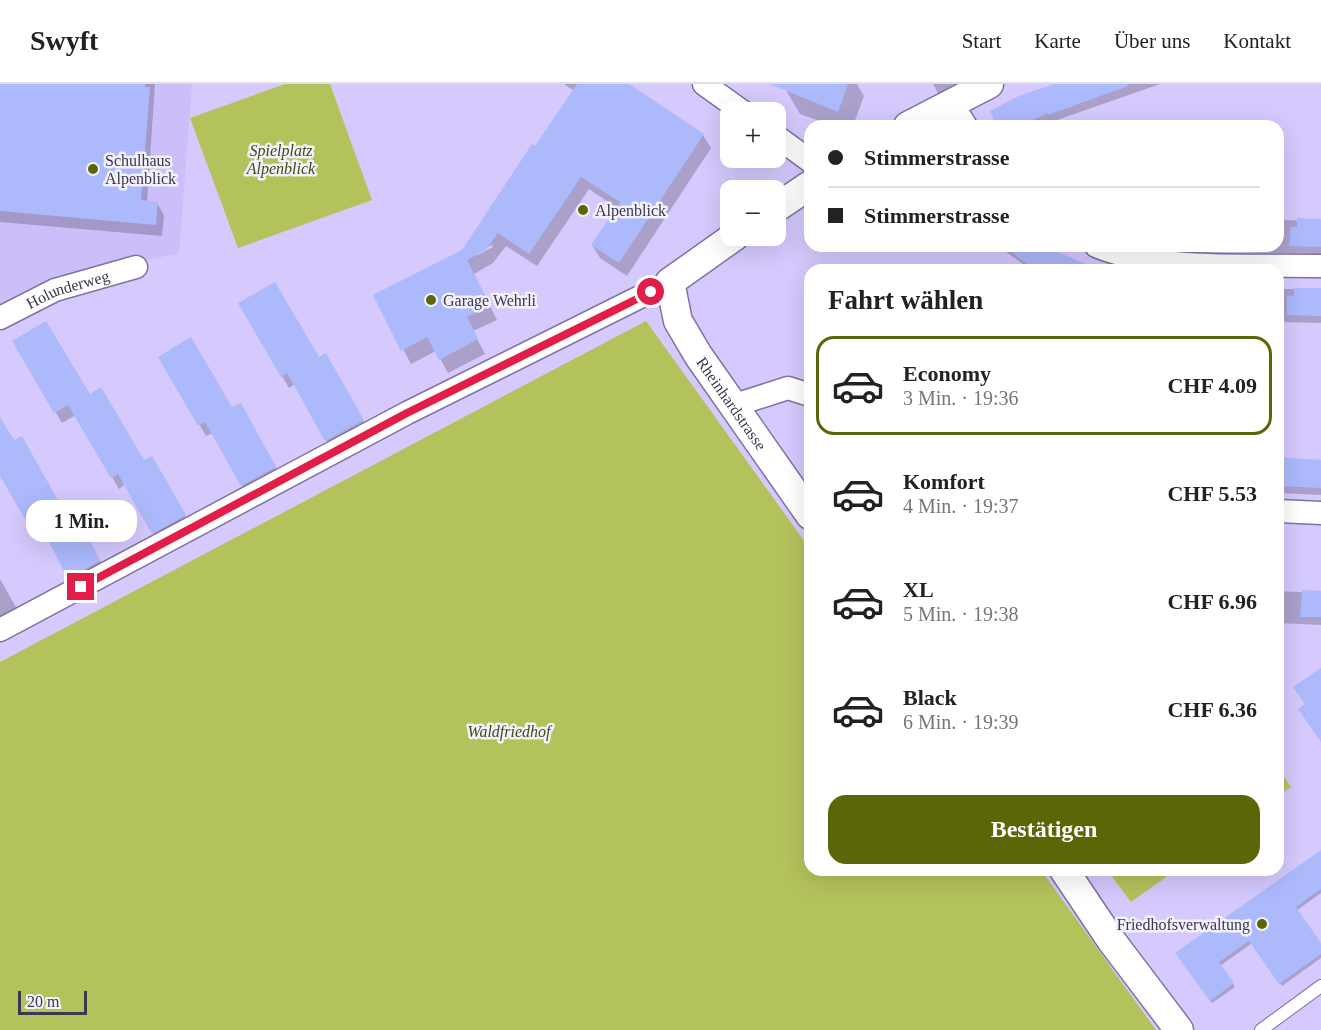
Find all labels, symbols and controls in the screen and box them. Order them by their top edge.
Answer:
text: Swyft [30,25,98,56]
text: Start [962,29,1001,53]
text: Karte [1034,29,1081,53]
text: Über uns [1114,29,1190,53]
text: Kontakt [1223,29,1291,53]
map controls [720,102,786,246]
button: + [720,102,786,168]
park label: Spielplatz Alpenblick [246,142,316,178]
text: Stimmerstrasse [864,145,1009,170]
place label: Schulhaus Alpenblick [105,152,176,188]
marker: Schulhaus Alpenblick [86,162,100,176]
button: − [720,180,786,246]
place label: Alpenblick [595,202,666,220]
marker: Alpenblick [576,203,590,217]
text: Stimmerstrasse [864,203,1009,228]
street label: Holunderweg [23,267,111,312]
route start [637,278,664,305]
text: Fahrt wählen [828,285,983,315]
place label: Garage Wehrli [443,292,537,310]
marker: Garage Wehrli [424,293,438,307]
street label: Rheinhardstrasse [693,354,770,453]
icon: car [831,359,885,413]
text: Economy [903,361,991,386]
text: CHF 4.09 [1167,373,1257,398]
text: 3 Min. · 19:36 [903,387,1019,409]
icon: car [831,467,885,521]
text: Komfort [903,469,985,494]
text: CHF 5.53 [1167,481,1257,506]
text: 4 Min. · 19:37 [903,495,1019,517]
callout: 1 Min. [26,500,136,542]
text: 1 Min. [54,510,109,532]
route end [67,573,94,600]
icon: car [831,575,885,629]
text: XL [903,577,934,602]
text: CHF 6.96 [1167,589,1257,614]
text: 5 Min. · 19:38 [903,603,1019,625]
icon: car [831,683,885,737]
text: Black [903,685,957,710]
text: CHF 6.36 [1167,697,1257,722]
text: 6 Min. · 19:39 [903,711,1019,733]
park label: Waldfriedhof [468,723,553,741]
button: Bestätigen [828,795,1260,864]
place label: Friedhofsverwaltung [1117,916,1250,934]
marker: Friedhofsverwaltung [1255,917,1269,931]
scale bar [18,988,87,1016]
text: 20 m [27,993,59,1010]

